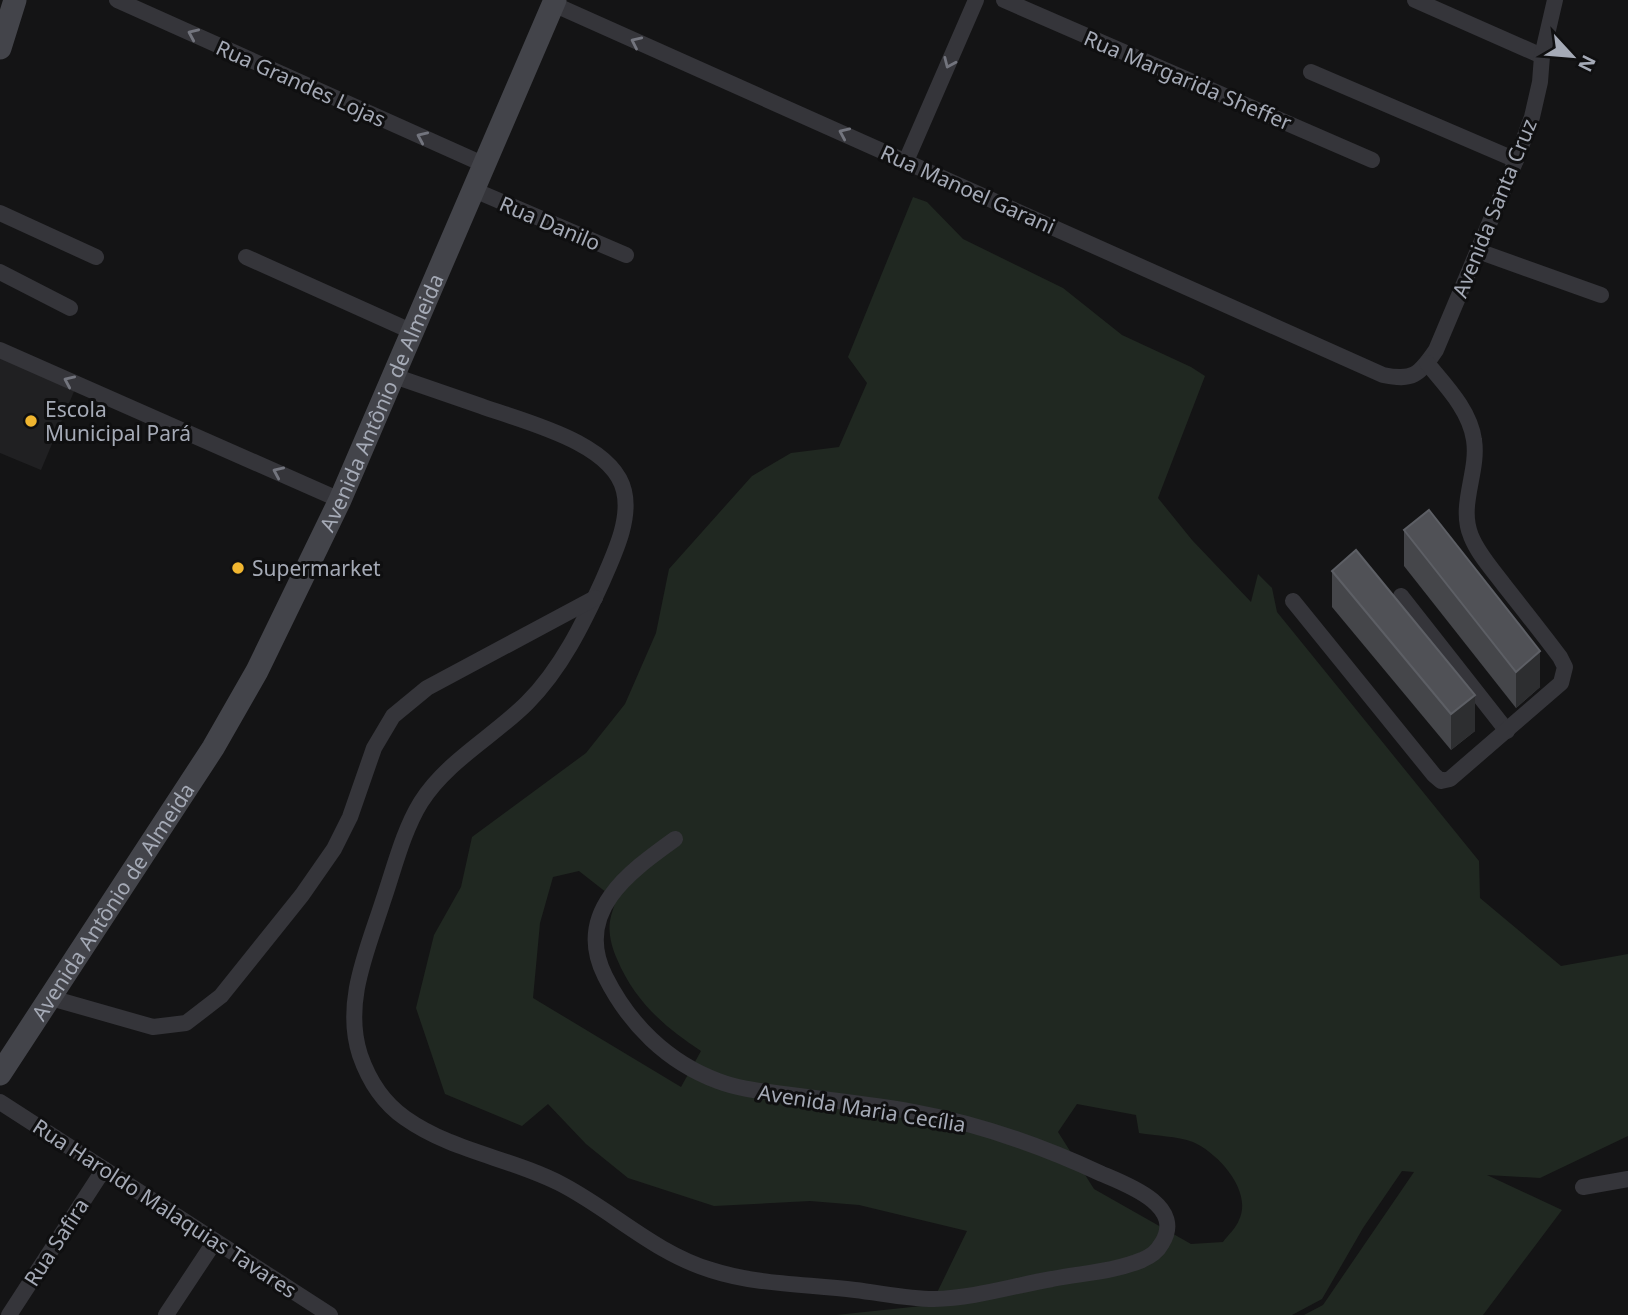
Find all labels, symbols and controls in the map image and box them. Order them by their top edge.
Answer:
north arrow [1537,21,1607,91]
street label: Rua Margarida Sheffer [1080,24,1296,137]
one-way arrow [187,28,200,42]
street label: Rua Grandes Lojas [212,33,390,133]
one-way arrow [630,36,643,50]
text: N [1572,51,1602,76]
one-way arrow [943,55,957,68]
street label: Avenida Santa Cruz [1445,114,1543,302]
one-way arrow [838,128,850,142]
one-way arrow [417,131,430,145]
street label: Rua Manoel Garani [876,138,1060,240]
street label: Rua Danilo [495,189,605,257]
street label: Avenida Antônio de Almeida [313,269,450,536]
one-way arrow [64,375,77,389]
place label: Escola Municipal Pará [45,395,191,447]
marker: Escola Municipal Pará [23,413,39,429]
one-way arrow [273,466,285,480]
place label: Supermarket [252,554,381,582]
marker: Supermarket [230,560,246,576]
street label: Avenida Antônio de Almeida [25,777,201,1026]
street label: Avenida Maria Cecília [756,1078,968,1138]
street label: Rua Haroldo Malaquias Tavares [28,1112,302,1304]
street label: Rua Safira [17,1193,95,1291]

